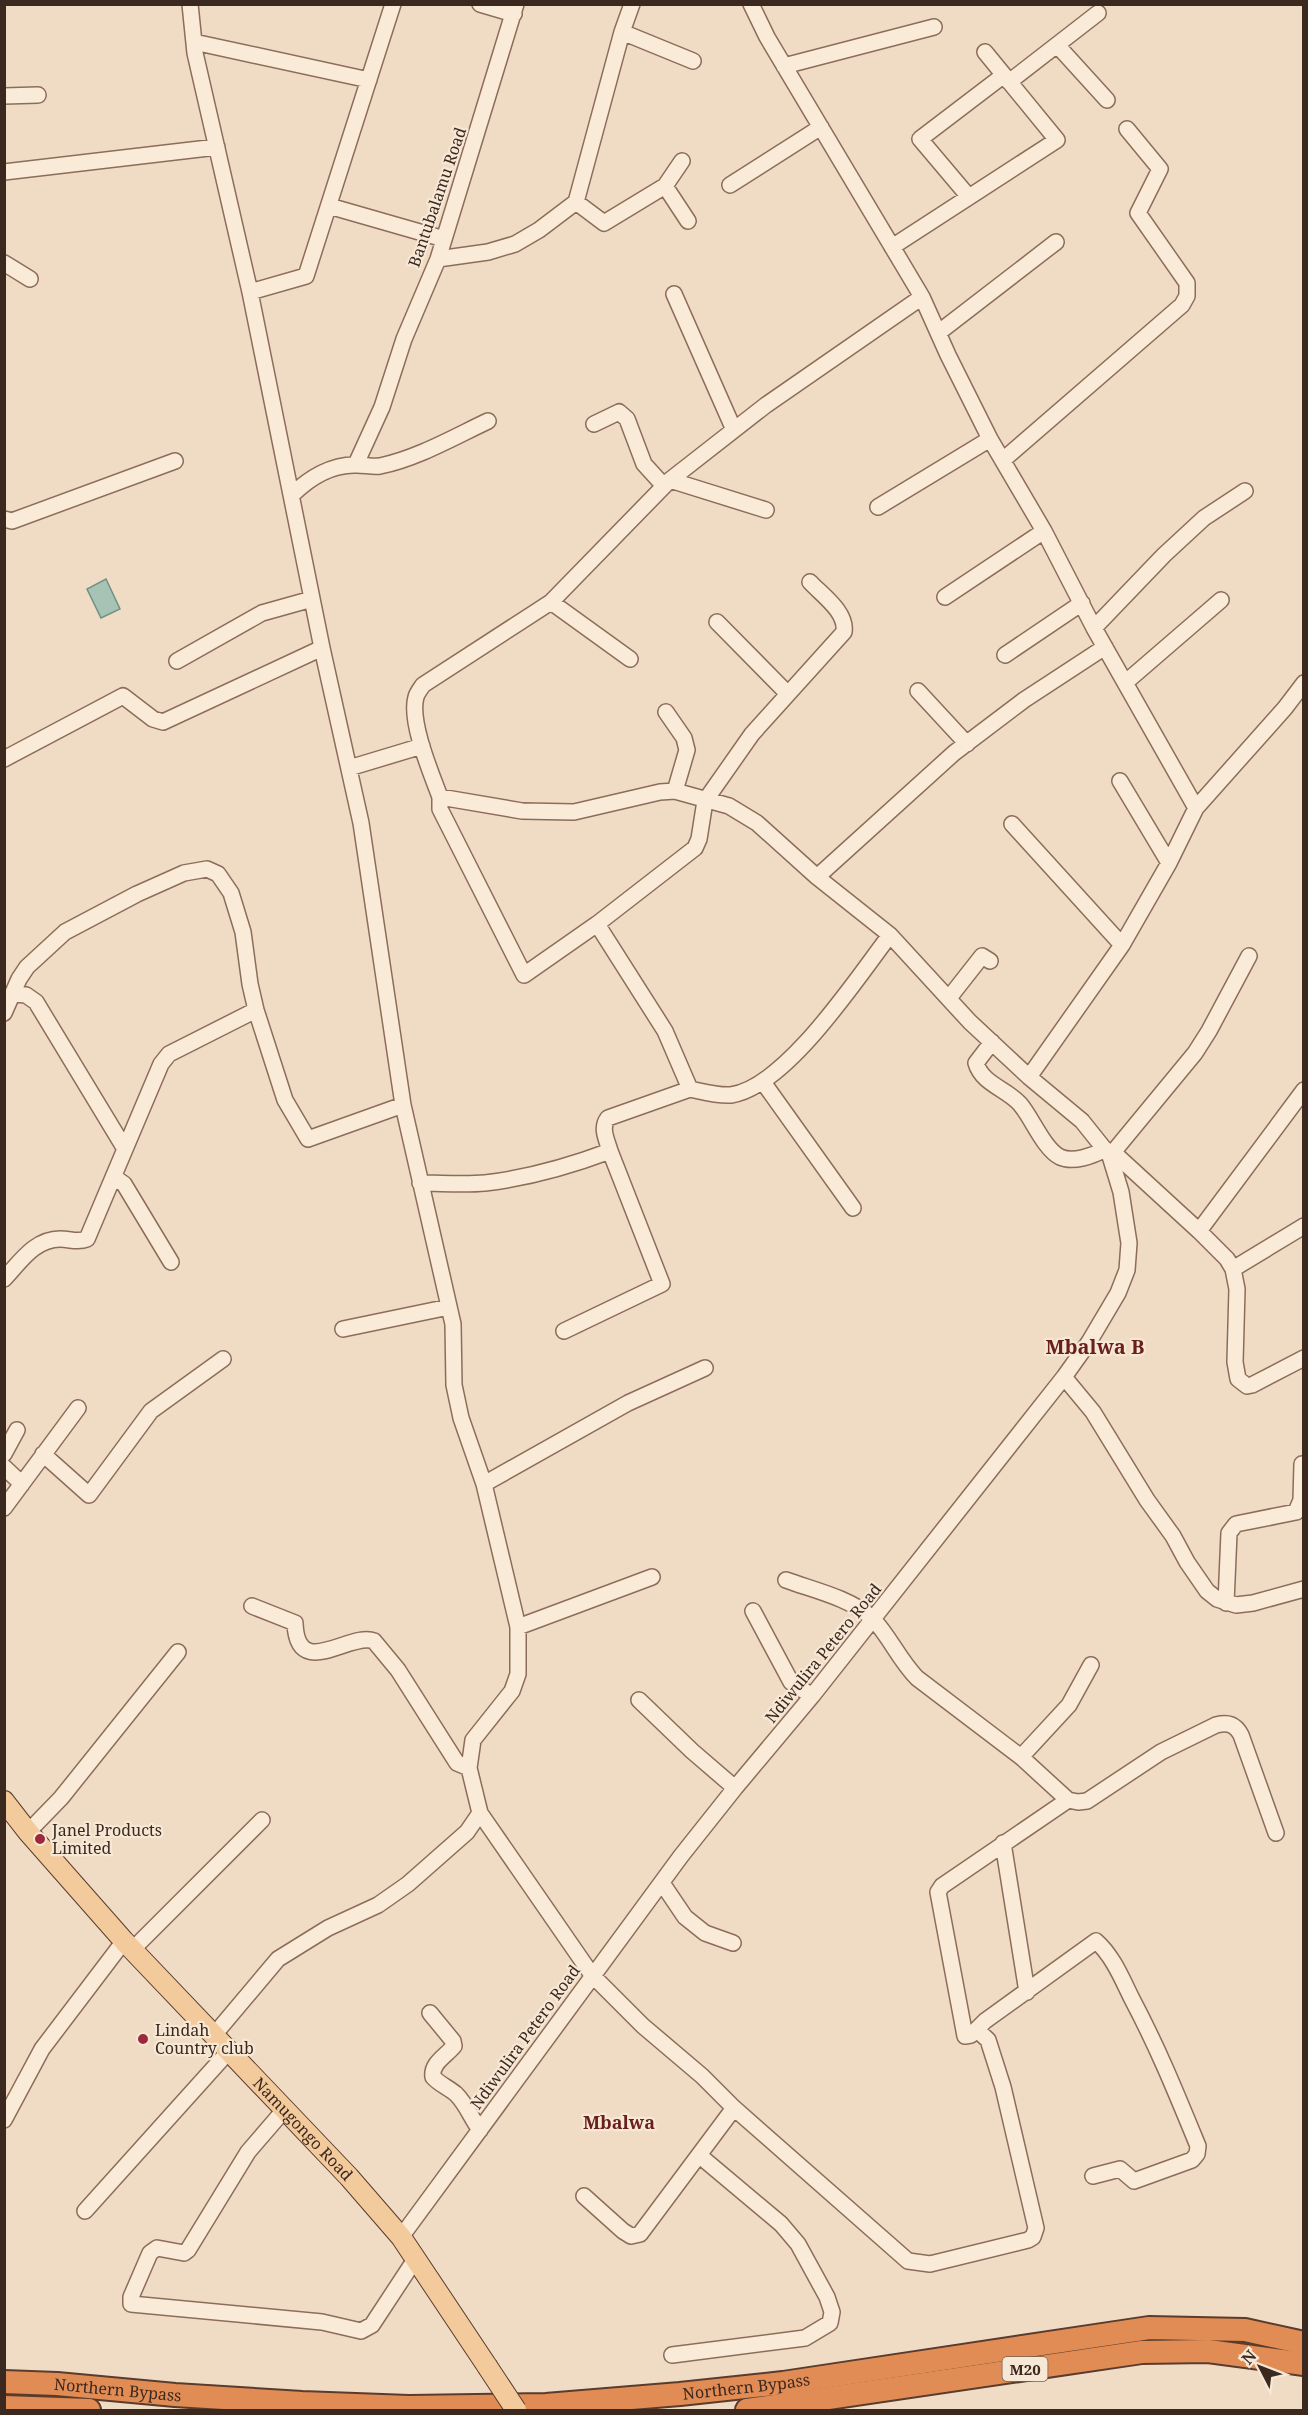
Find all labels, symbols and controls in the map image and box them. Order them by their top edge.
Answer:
street label: Bantubalamu Road [403,124,471,270]
district label: Mbalwa B [1046,1333,1144,1360]
street label: Ndiwulira Petero Road [760,1579,886,1727]
place label: Janel Products Limited [51,1819,162,1859]
marker: Janel Products Limited [33,1832,47,1846]
street label: Ndiwulira Petero Road [465,1960,585,2114]
place label: Lindah Country club [155,2019,254,2059]
marker: Lindah Country club [136,2032,150,2046]
street label: Namugongo Road [248,2072,358,2186]
district label: Mbalwa [583,2110,655,2134]
north arrow [1230,2337,1290,2397]
text: N [1236,2345,1262,2369]
road number: M20 [1002,2357,1048,2381]
street label: Northern Bypass [682,2368,811,2405]
street label: Northern Bypass [53,2373,182,2406]

